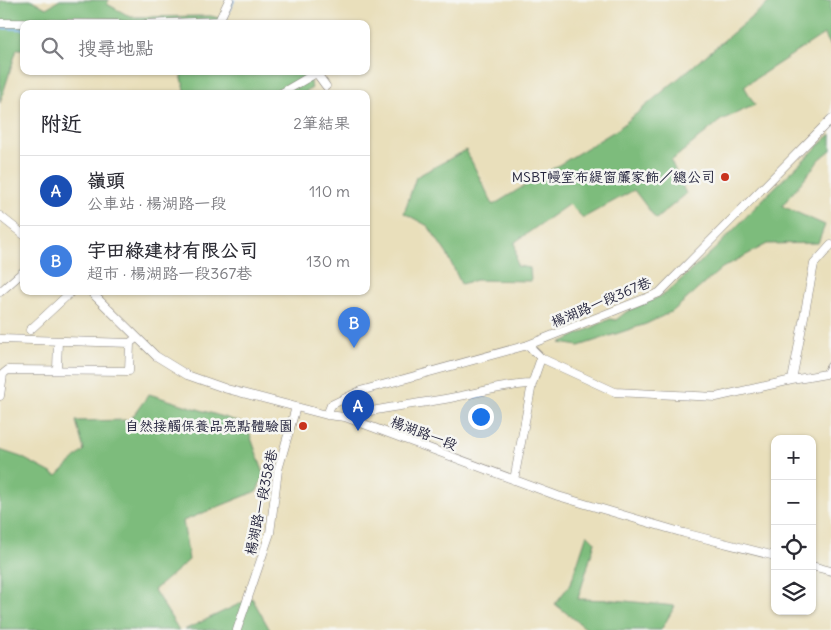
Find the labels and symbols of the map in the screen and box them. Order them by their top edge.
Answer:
place label: MSBT幔室布緹窗簾家飾／總公司 [512,168,715,186]
marker: MSBT幔室布緹窗簾家飾／總公司 [719,171,731,183]
street label: 楊湖路一段367巷 [548,272,655,331]
pin: B [338,307,370,348]
pin: A [342,390,374,431]
your location [468,404,494,430]
street label: 楊湖路一段 [388,412,460,454]
place label: 自然接觸保養品亮點體驗園 [125,417,293,435]
marker: 自然接觸保養品亮點體驗園 [297,420,309,432]
street label: 楊湖路一段358巷 [241,446,281,557]

